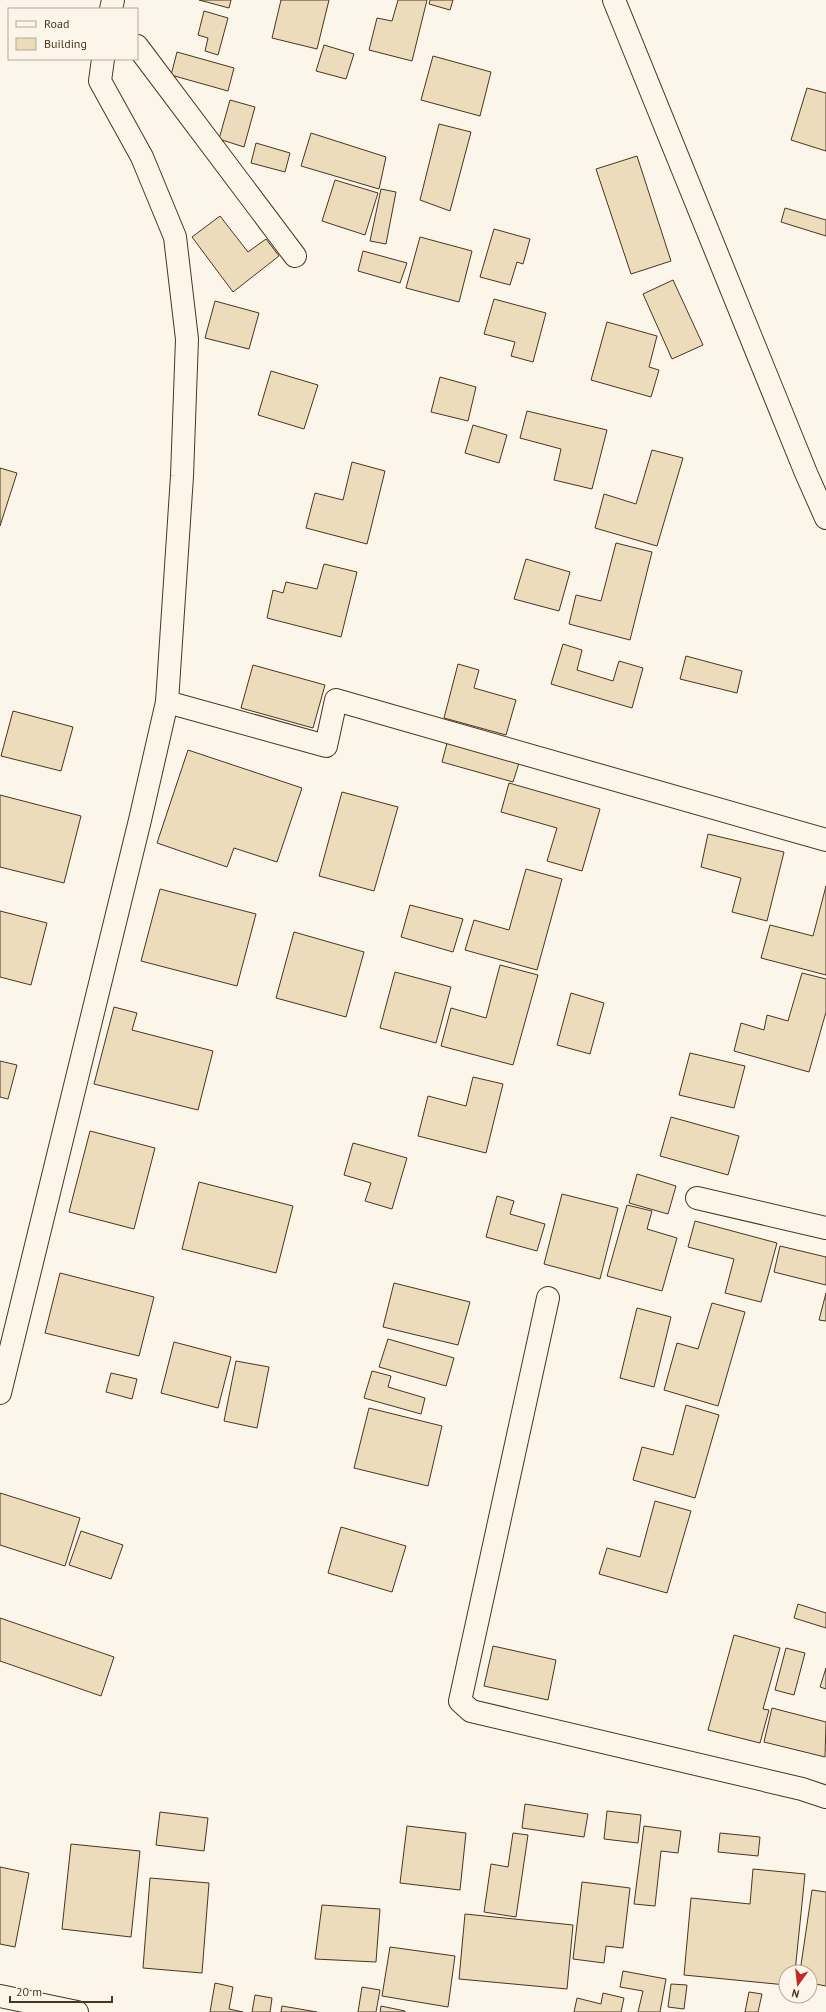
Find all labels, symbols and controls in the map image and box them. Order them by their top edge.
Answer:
legend [8,8,138,60]
text: Road [44,16,69,31]
text: Building [44,36,87,51]
north arrow [778,1964,818,2004]
scale bar [10,1978,112,2004]
text: 20 m [16,1984,42,1999]
text: N [790,1986,801,2001]

